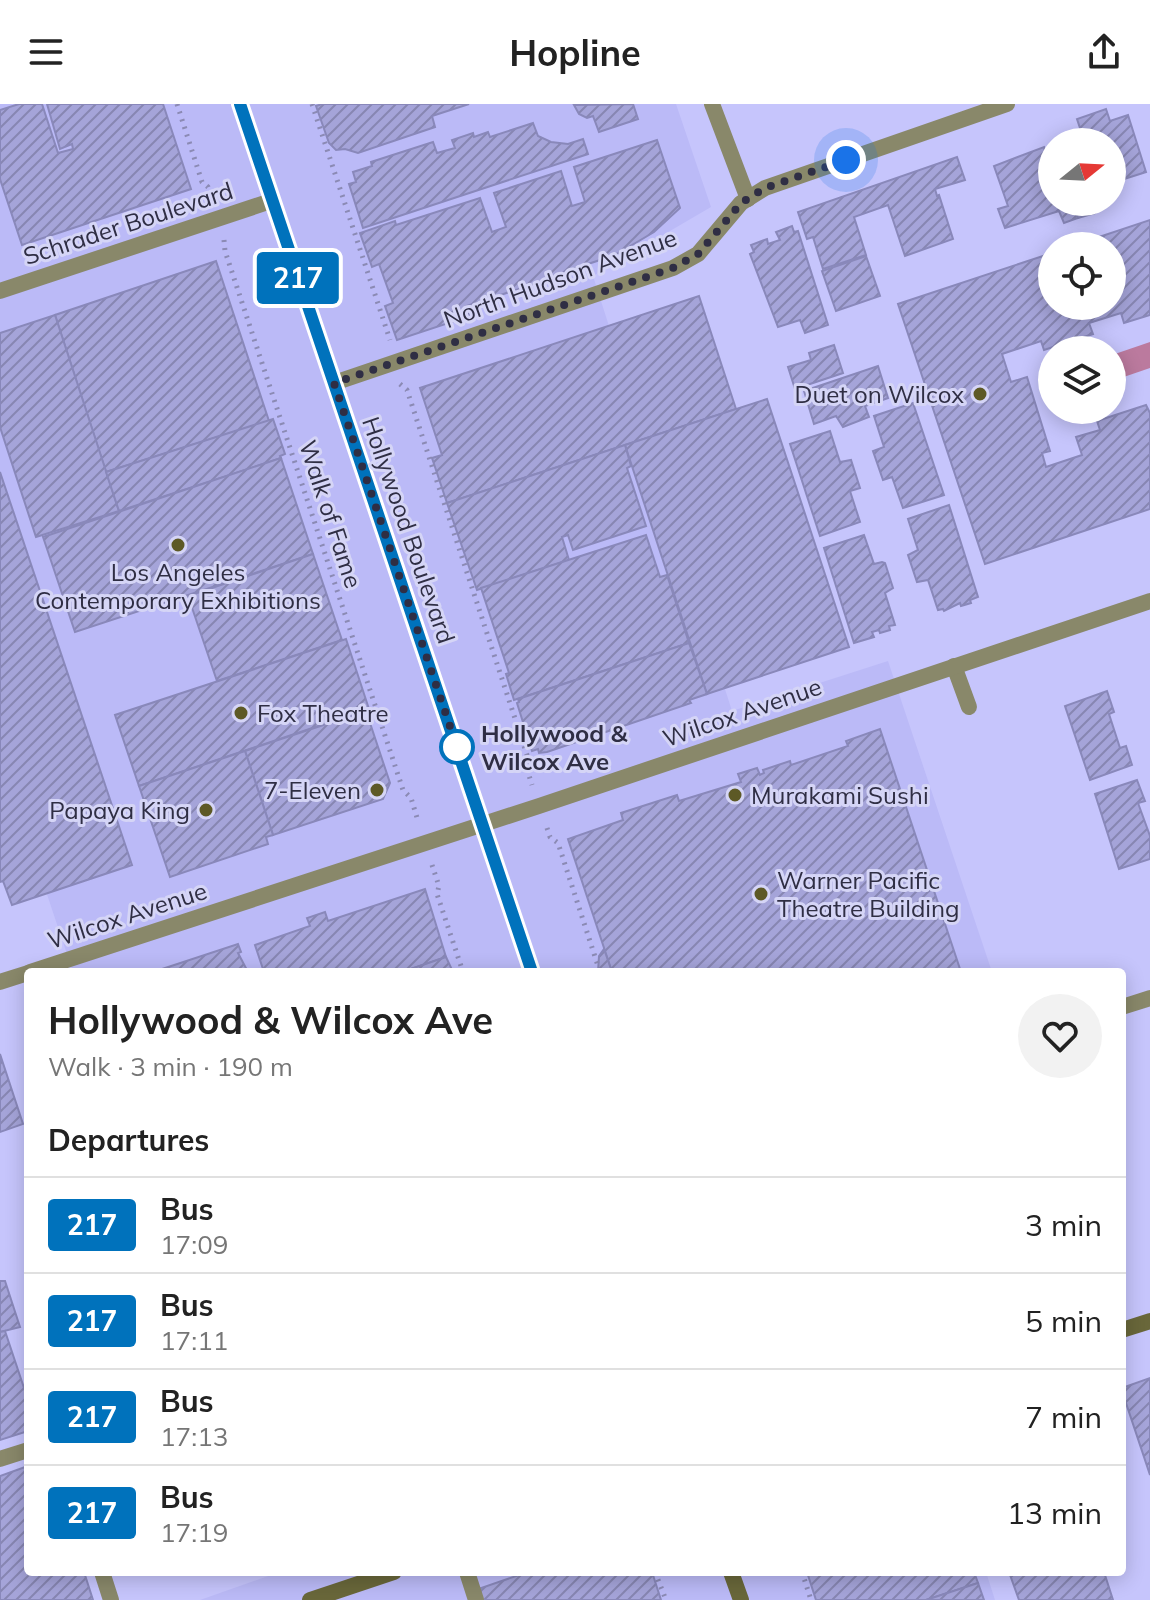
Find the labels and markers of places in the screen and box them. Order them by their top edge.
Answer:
place label: Duet on Wilcox [794,379,964,409]
marker: Duet on Wilcox [971,385,989,403]
marker: Los Angeles Contemporary Exhibitions [169,536,187,554]
place label: Los Angeles Contemporary Exhibitions [35,557,321,615]
place label: Fox Theatre [257,698,389,728]
marker: Fox Theatre [232,704,250,722]
place label: Hollywood & Wilcox Ave [481,718,628,776]
marker: Hollywood & Wilcox Ave [440,730,474,764]
place label: 7-Eleven [264,775,361,805]
place label: Murakami Sushi [751,780,929,810]
marker: 7-Eleven [368,781,386,799]
marker: Murakami Sushi [726,786,744,804]
place label: Papaya King [49,795,190,825]
marker: Papaya King [197,801,215,819]
place label: Warner Pacific Theatre Building [777,865,960,923]
marker: Warner Pacific Theatre Building [752,885,770,903]

